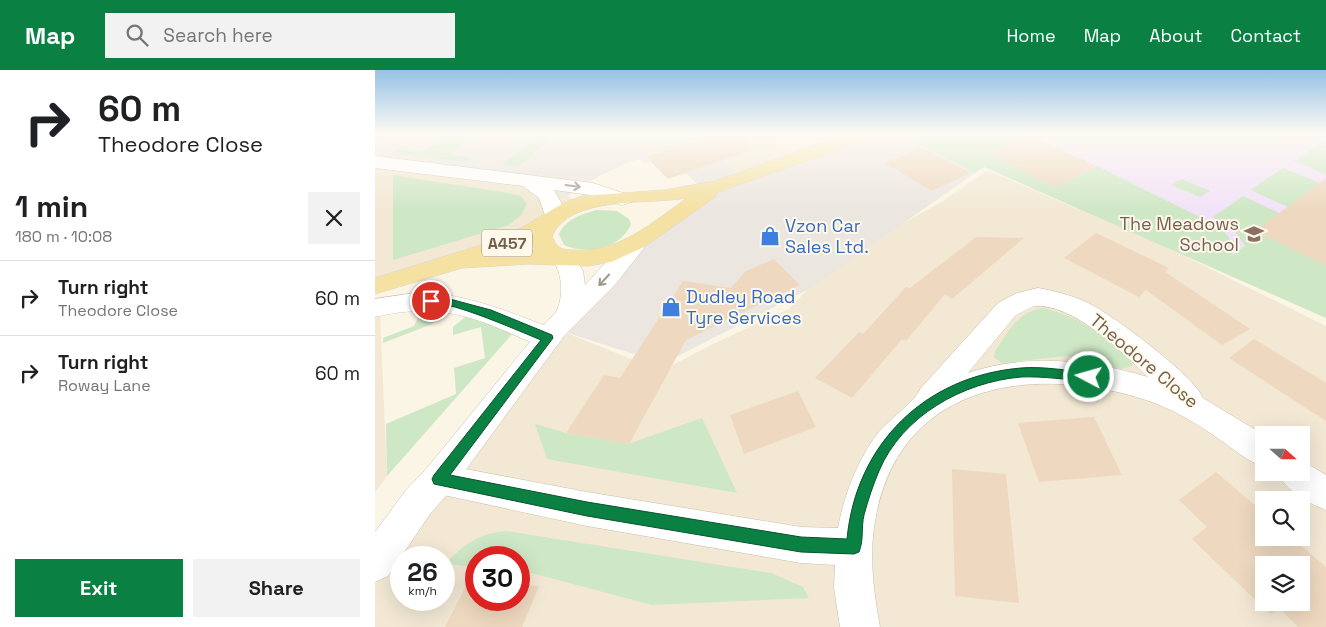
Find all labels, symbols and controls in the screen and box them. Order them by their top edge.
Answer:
search box [105,13,455,58]
text: Map [25,20,75,51]
icon: search [123,21,151,49]
text: Search here [163,23,273,48]
text: Home [1007,24,1056,47]
text: Map [1084,24,1121,47]
text: About [1149,24,1203,47]
text: Contact [1231,24,1301,47]
text: 60 m [98,87,181,131]
icon: right [15,90,80,155]
text: Theodore Close [98,130,263,158]
one-way arrow [565,181,581,191]
text: 1 min [15,187,88,226]
button: close [308,192,360,244]
place label: The Meadows School [1119,212,1239,256]
place label: Vzon Car Sales Ltd. [785,214,869,258]
school or university icon: The Meadows School [1243,223,1265,245]
shop icon: Vzon Car Sales Ltd. [759,225,781,247]
text: 180 m · 10:08 [15,226,112,247]
road number: A457 [482,230,532,257]
one-way arrow [598,274,610,286]
text: Turn right [58,275,148,300]
pin [410,280,452,322]
icon: right [15,284,43,312]
place label: Dudley Road Tyre Services [686,285,801,329]
text: 60 m [315,286,360,311]
icon: arrive [417,287,445,315]
shop icon: Dudley Road Tyre Services [660,296,682,318]
text: Theodore Close [58,300,178,321]
street label: Theodore Close [1085,308,1203,413]
text: Turn right [58,350,148,375]
position arrow [1062,350,1114,402]
icon: right [15,359,43,387]
text: 60 m [315,361,360,386]
text: Roway Lane [58,375,151,396]
north arrow [1255,426,1310,481]
map controls [1255,426,1310,611]
button: search [1255,491,1310,546]
speed limit sign: 30 [465,546,530,611]
text: 26 [407,556,438,588]
button: layers [1255,556,1310,611]
button: Exit [15,559,183,617]
button: Share [193,559,360,617]
text: km/h [408,583,437,599]

